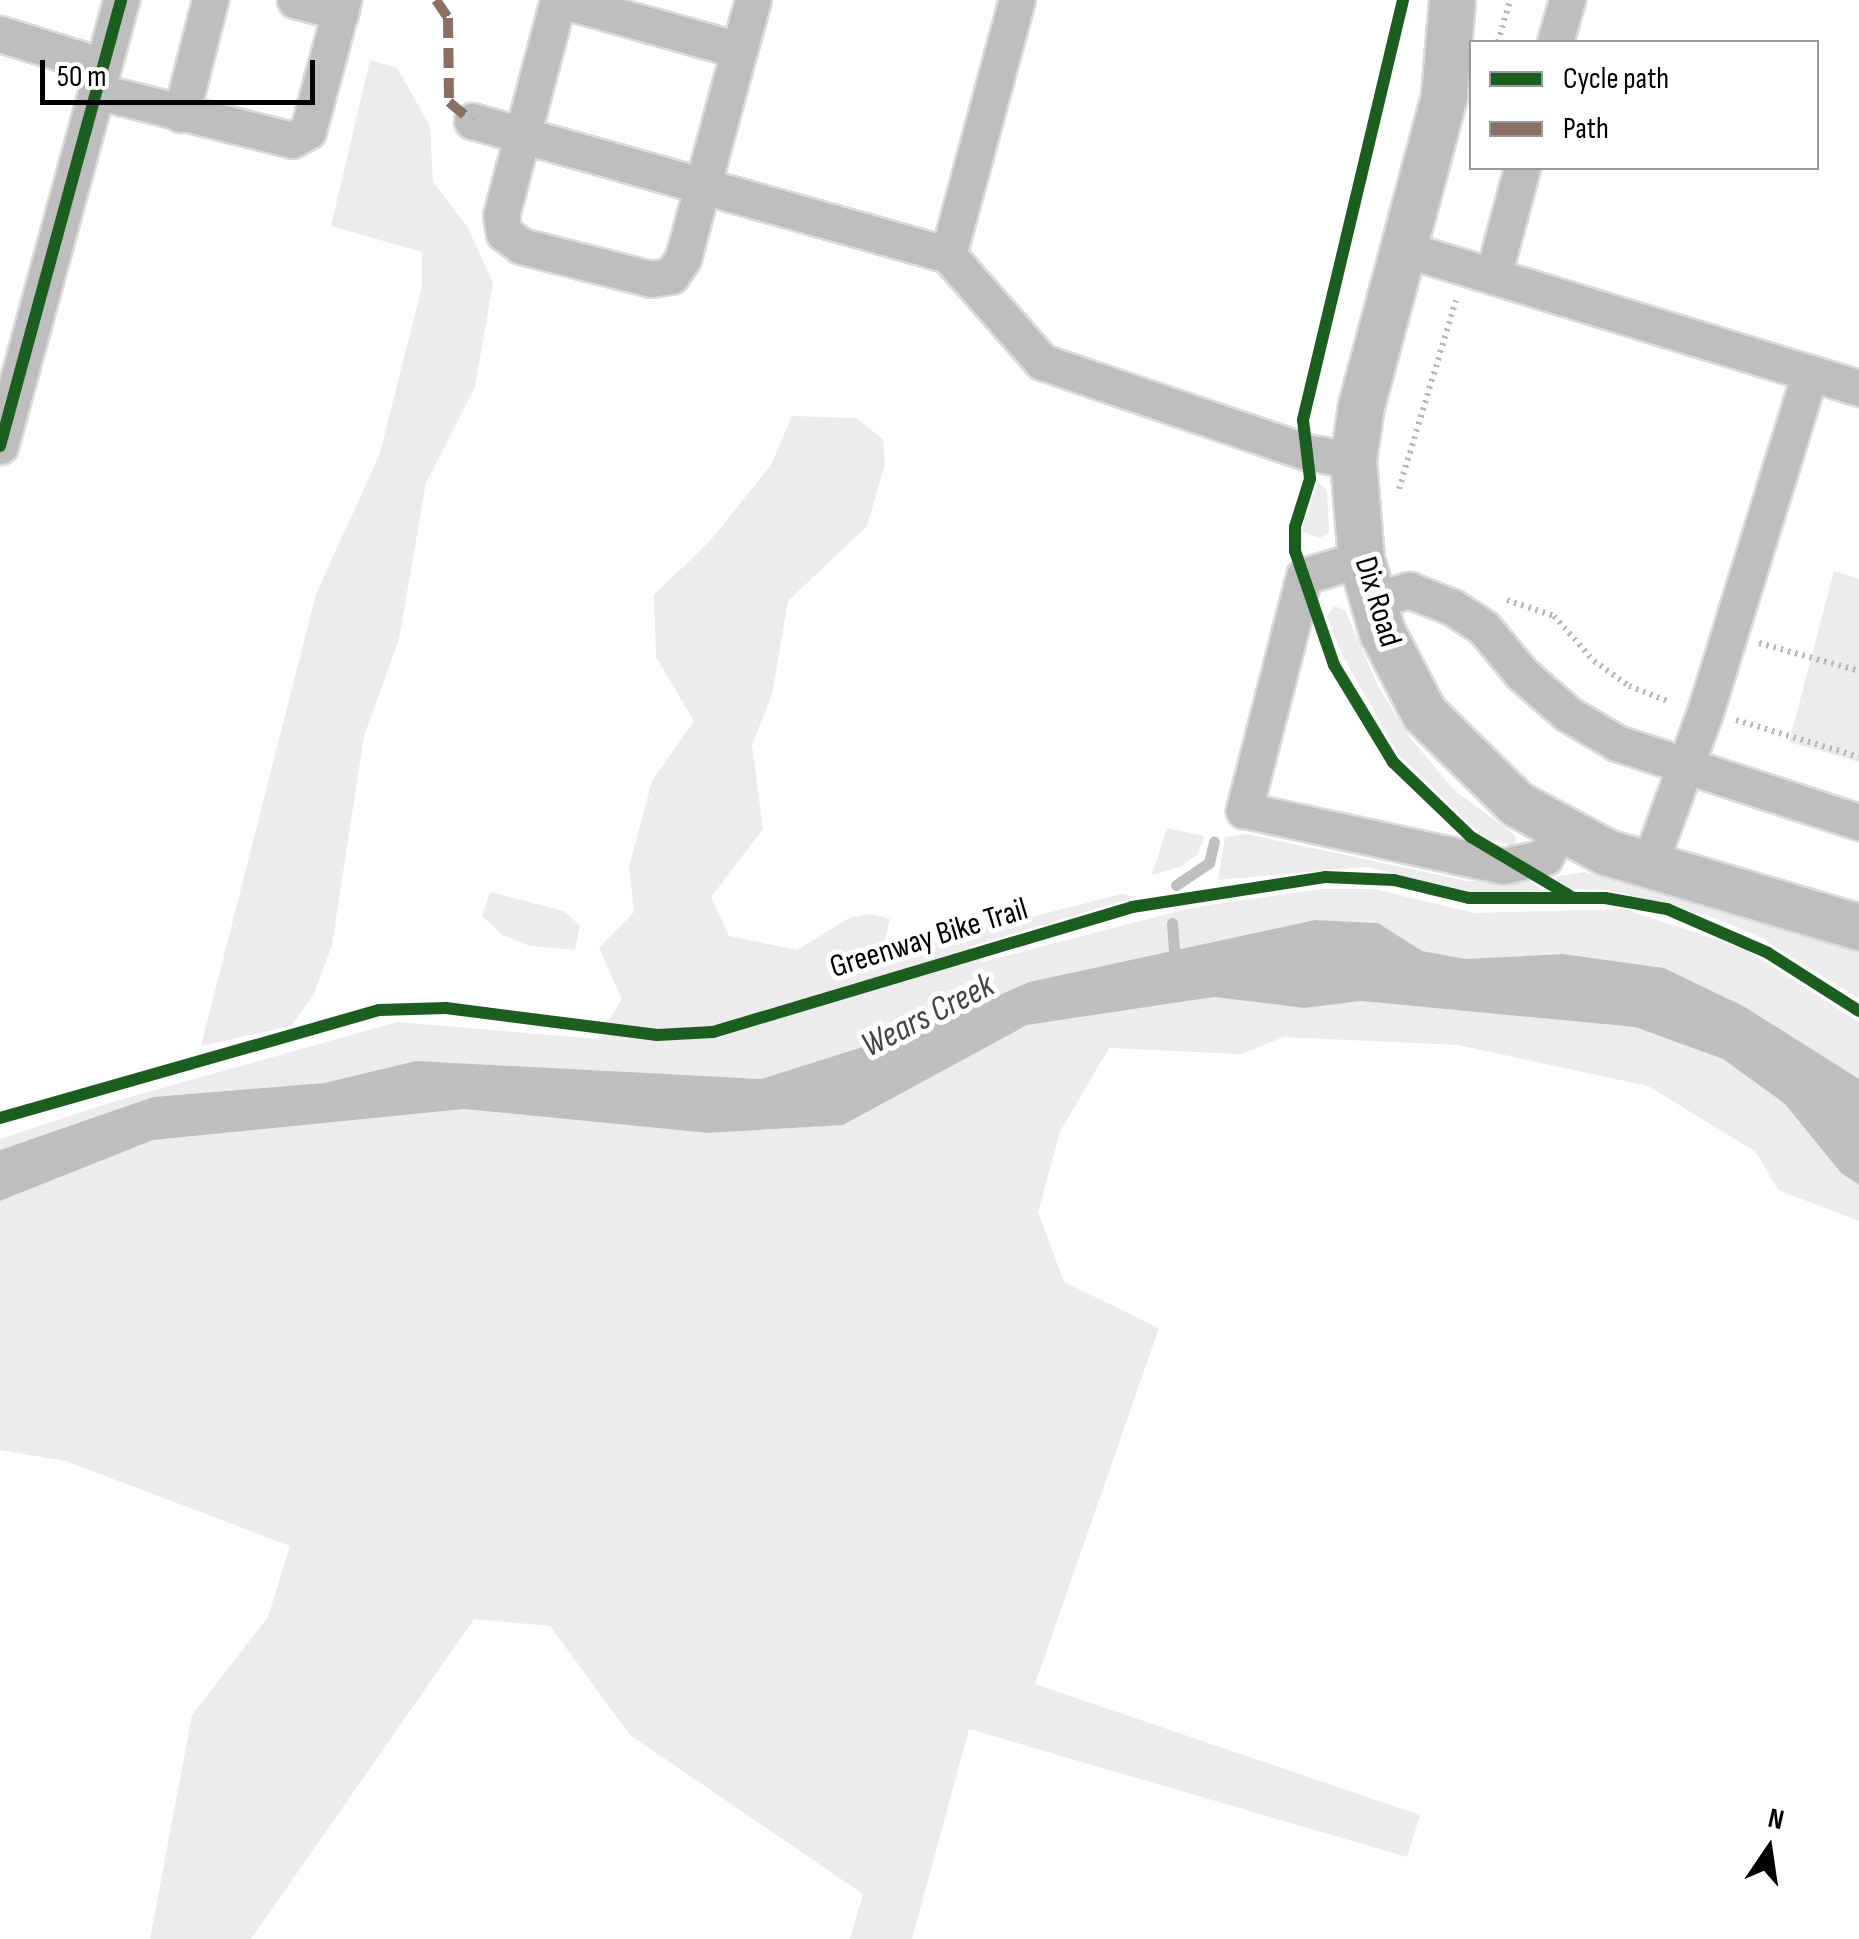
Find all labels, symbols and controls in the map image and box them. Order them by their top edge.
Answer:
scale bar [45,40,320,102]
legend [1469,40,1819,170]
text: 50 m [57,59,106,95]
text: Cycle path [1563,61,1669,97]
text: Path [1563,111,1609,147]
street label: Dix Road [1345,552,1409,652]
street label: Greenway Bike Trail [826,891,1032,987]
water label: Wears Creek [855,965,1001,1067]
north arrow [1719,1799,1819,1899]
text: N [1765,1802,1787,1837]

